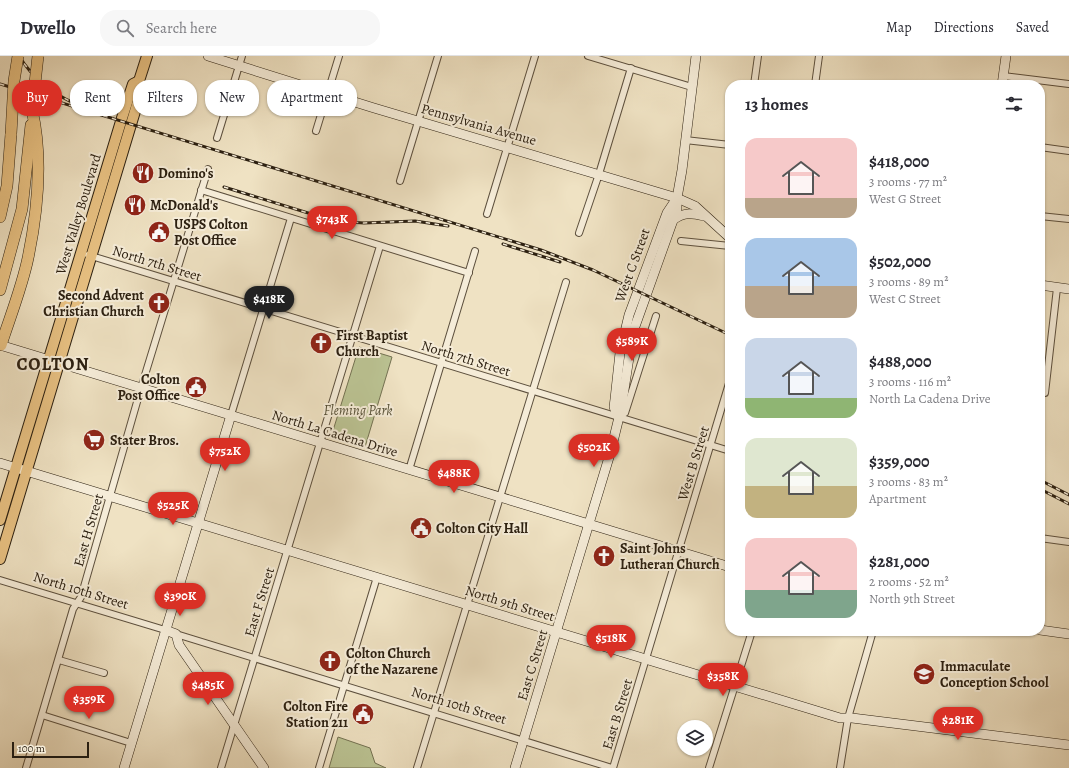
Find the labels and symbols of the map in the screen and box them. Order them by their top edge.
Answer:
street label: Pennsylvania Avenue [419,99,539,150]
street label: West Valley Boulevard [51,151,106,278]
restaurant icon: Domino's [130,160,156,186]
place label: Domino's [158,164,214,183]
restaurant icon: McDonald's [122,192,148,218]
place label: McDonald's [150,196,218,215]
pin: $743K [304,206,360,240]
place label: USPS Colton Post Office [174,215,248,250]
public building icon: USPS Colton Post Office [146,219,172,245]
street label: West C Street [610,225,655,306]
street label: North 7th Street [110,241,204,286]
place label: Second Advent Christian Church [43,286,144,321]
pin: $418K [241,286,297,320]
church icon: Second Advent Christian Church [146,290,172,316]
place label: First Baptist Church [336,326,408,361]
pin: $589K [604,328,660,362]
church icon: First Baptist Church [308,330,334,356]
street label: North 7th Street [419,336,513,381]
district label: COLTON [16,352,90,376]
place label: Colton Post Office [117,370,181,405]
public building icon: Colton Post Office [183,374,209,400]
park label: Fleming Park [323,401,393,420]
street label: North La Cadena Drive [270,405,400,462]
street label: West B Street [673,423,714,504]
supermarket icon: Stater Bros. [81,427,107,453]
place label: Stater Bros. [110,431,179,450]
pin: $502K [566,434,622,468]
pin: $752K [197,438,253,472]
pin: $488K [426,460,482,494]
street label: East H Street [69,491,108,569]
pin: $525K [145,492,201,526]
public building icon: Colton City Hall [408,515,434,541]
place label: Colton City Hall [436,519,528,538]
place label: Saint Johns Lutheran Church [620,539,720,574]
church icon: Saint Johns Lutheran Church [591,543,617,569]
street label: East F Street [240,565,279,639]
street label: North 10th Street [31,567,131,614]
street label: North 9th Street [463,581,557,626]
pin: $390K [152,583,208,617]
pin: $518K [583,625,639,659]
street label: East C Street [513,627,552,703]
place label: Colton Church of the Nazarene [346,644,438,679]
church icon: Colton Church of the Nazarene [317,648,343,674]
place label: Immaculate Conception School [940,657,1049,692]
school or university icon: Immaculate Conception School [911,661,937,687]
pin: $358K [695,663,751,697]
pin: $485K [180,672,236,706]
street label: East B Street [598,676,637,752]
street label: North 10th Street [409,682,509,729]
pin: $359K [61,686,117,720]
place label: Colton Fire Station 211 [283,697,349,732]
public building icon: Colton Fire Station 211 [350,701,376,727]
pin: $281K [930,707,986,741]
scale bar [12,740,89,759]

